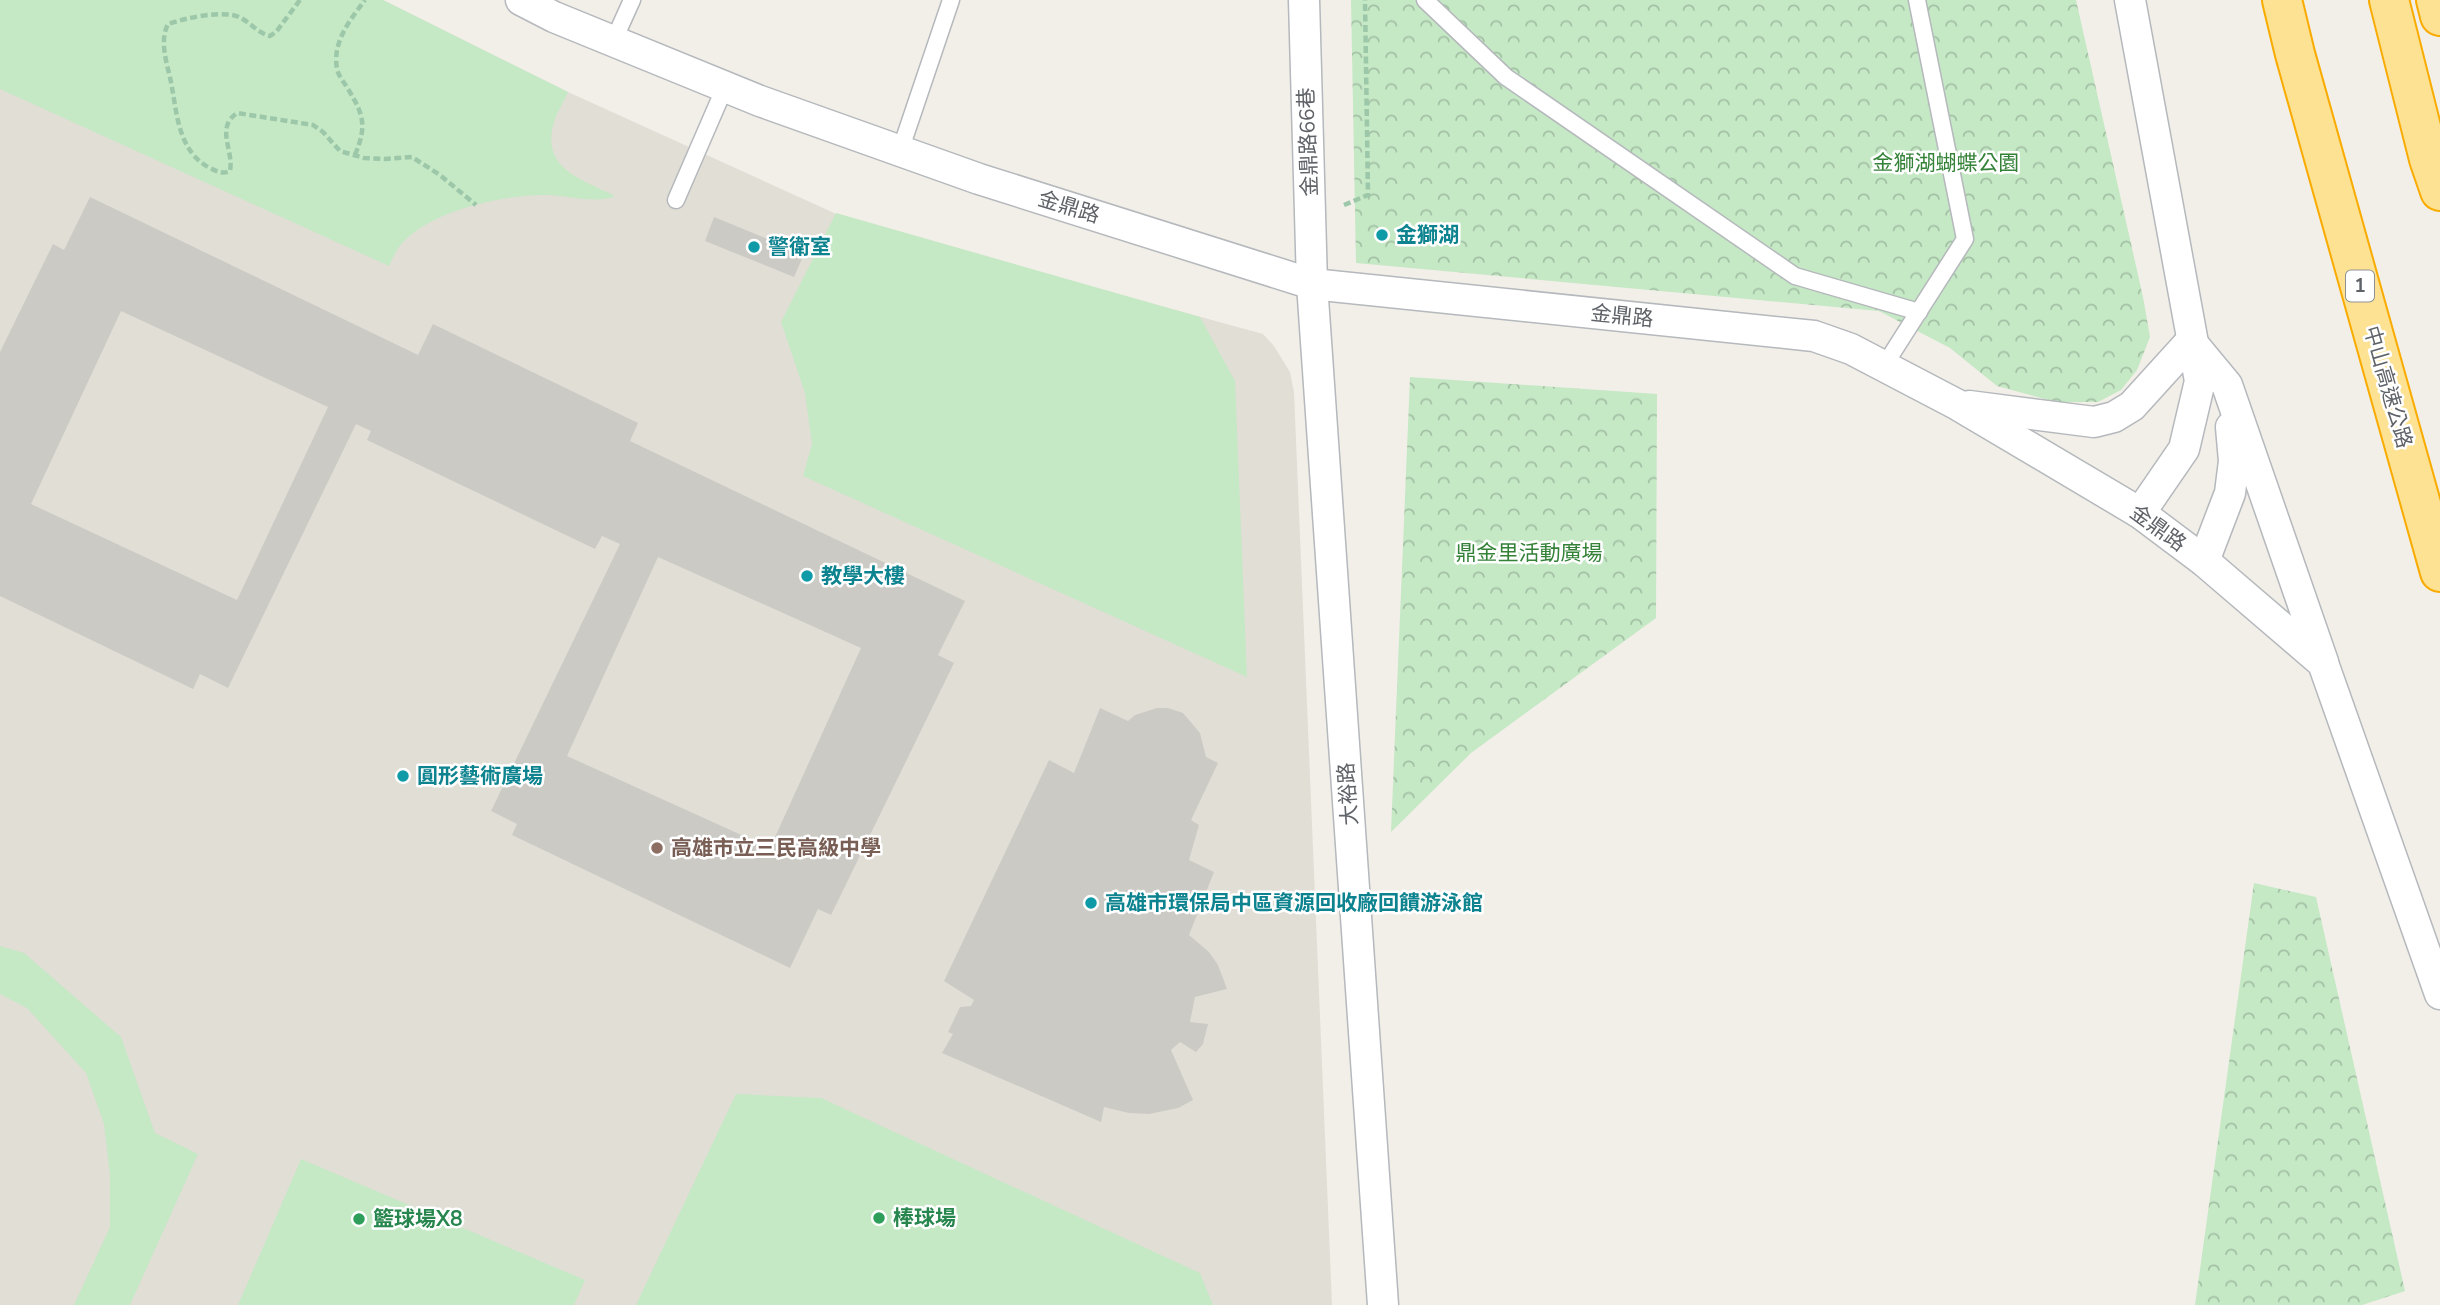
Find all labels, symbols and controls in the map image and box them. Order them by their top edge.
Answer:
street label: 金鼎路66巷 [1292,87,1324,197]
park label: 金獅湖蝴蝶公園 [1873,149,2020,177]
street label: 金鼎路 [1035,184,1103,230]
place label: 金獅湖 [1396,221,1459,249]
marker: 金獅湖 [1374,227,1390,243]
place label: 警衛室 [768,233,831,261]
marker: 警衛室 [746,239,762,255]
road number: 1 [2346,270,2374,302]
street label: 金鼎路 [1589,299,1655,333]
street label: 中山高速公路 [2357,323,2419,451]
street label: 金鼎路 [2124,498,2192,558]
park label: 鼎金里活動廣場 [1456,539,1603,567]
place label: 教學大樓 [821,562,905,590]
marker: 教學大樓 [799,568,815,584]
place label: 圓形藝術廣場 [417,762,543,790]
street label: 大裕路 [1332,762,1364,826]
marker: 圓形藝術廣場 [395,768,411,784]
place label: 高雄市立三民高級中學 [671,834,881,862]
marker: 高雄市立三民高級中學 [649,840,665,856]
place label: 高雄市環保局中區資源回收廠回饋游泳館 [1105,889,1483,917]
marker: 高雄市環保局中區資源回收廠回饋游泳館 [1083,895,1099,911]
place label: 棒球場 [893,1204,956,1232]
place label: 籃球場X8 [373,1205,463,1233]
marker: 棒球場 [871,1210,887,1226]
marker: 籃球場X8 [351,1211,367,1227]

